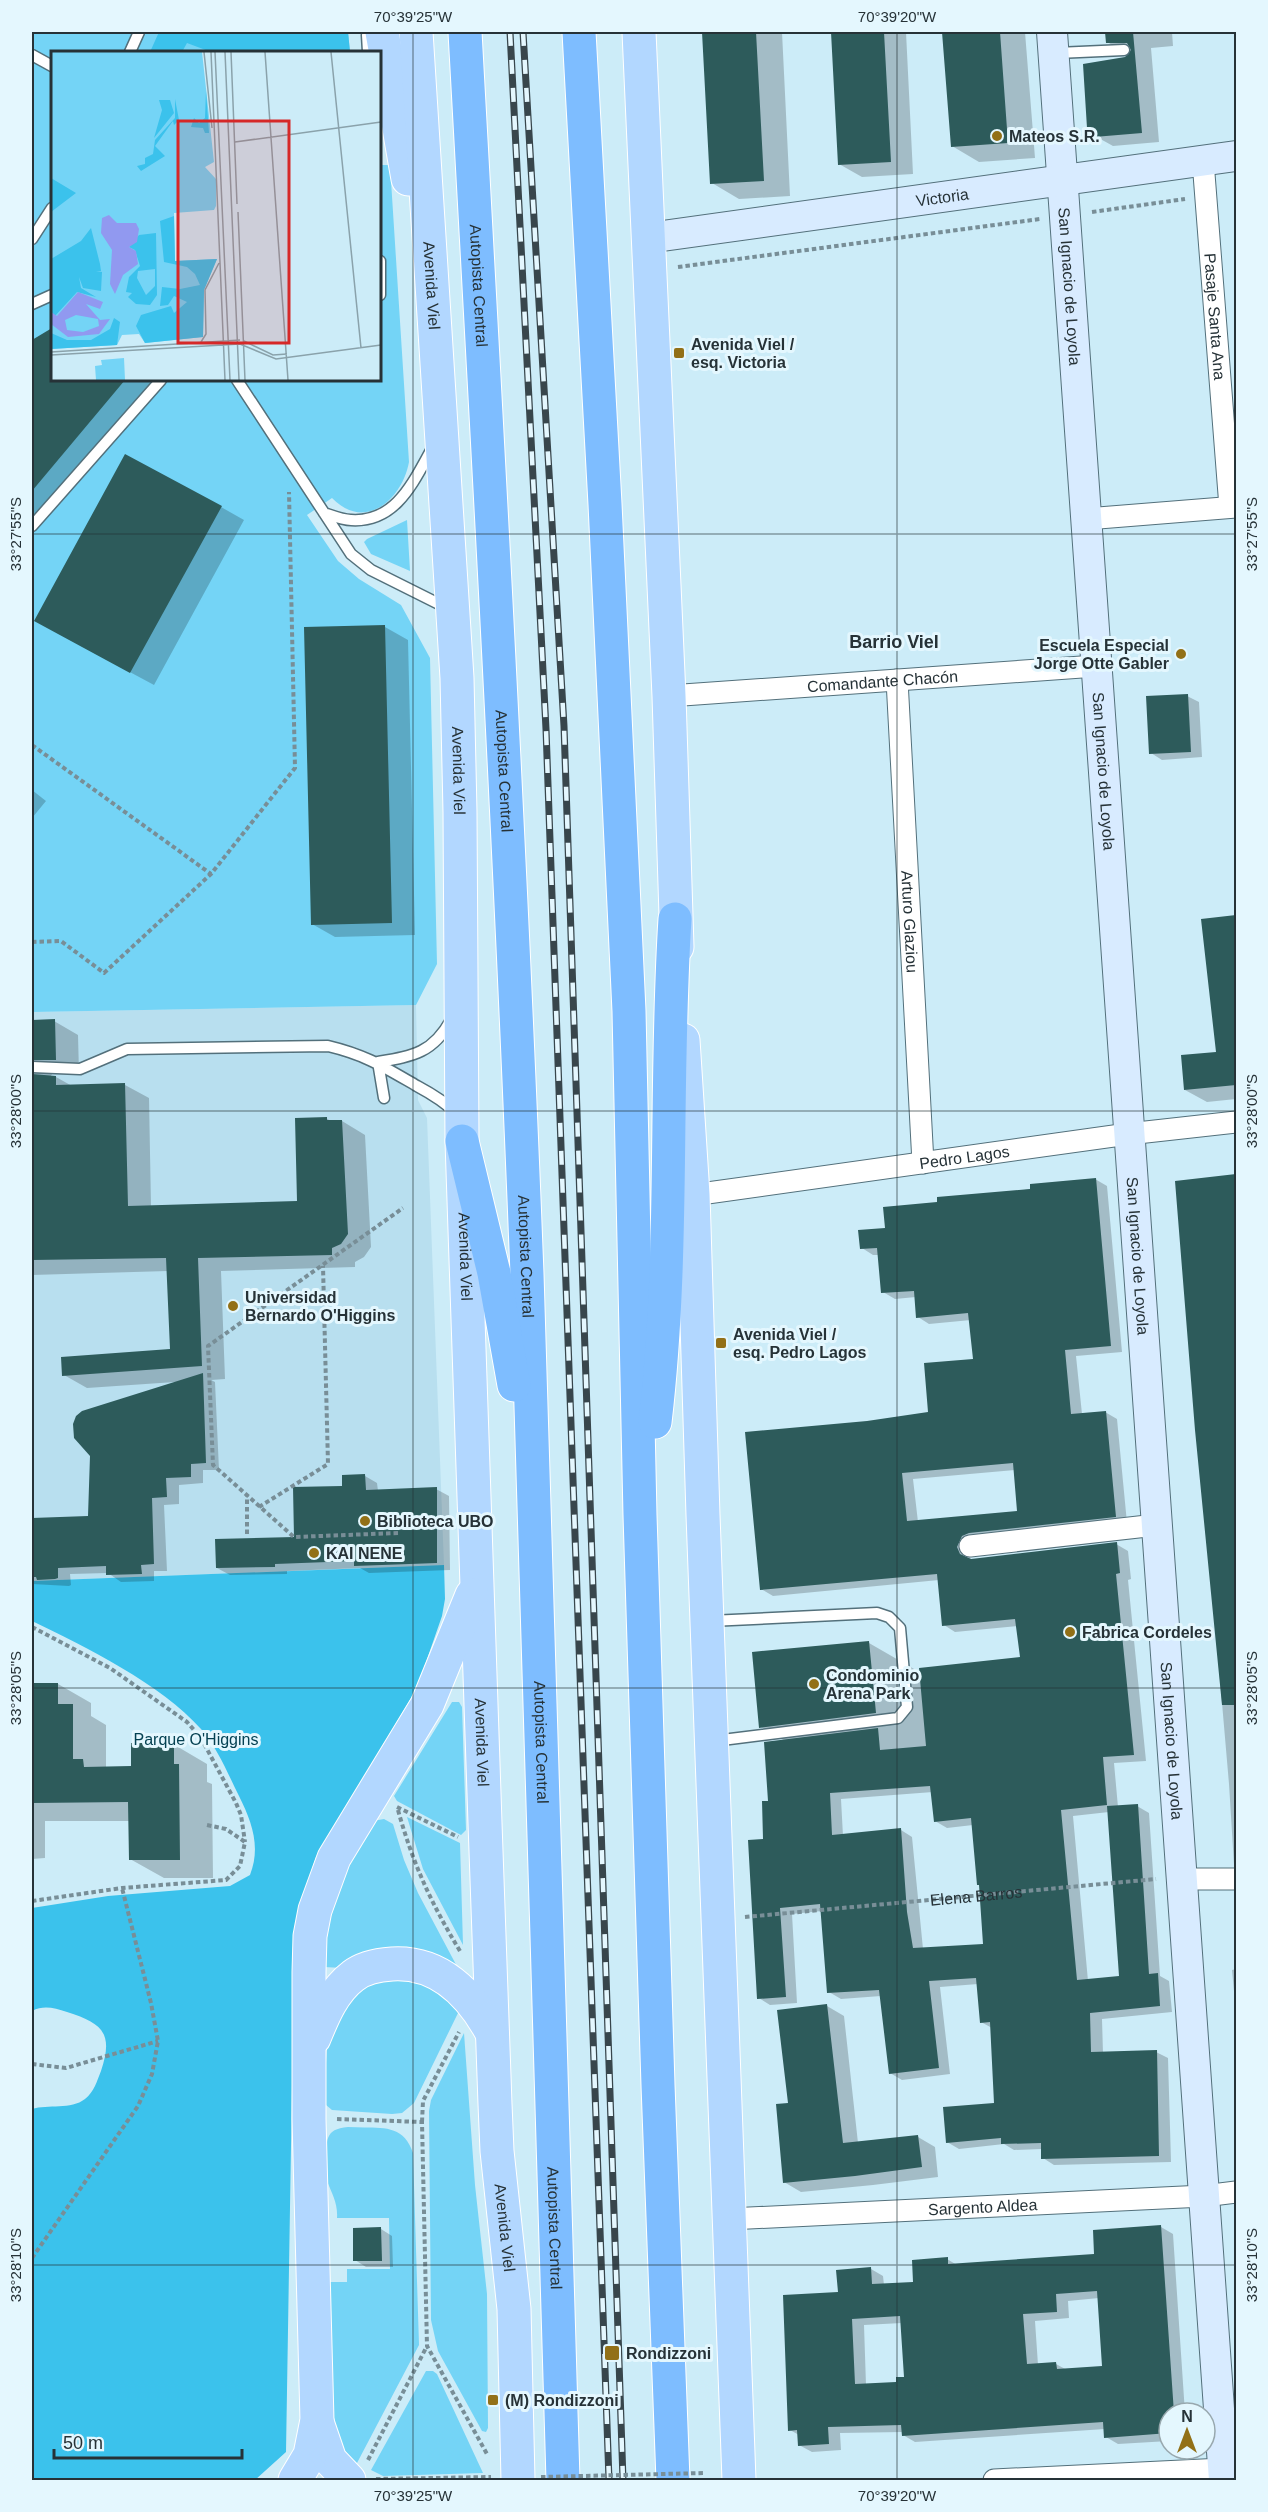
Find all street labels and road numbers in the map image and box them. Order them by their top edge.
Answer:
street label: Victoria [915,185,970,209]
street label: San Ignacio de Loyola [1056,207,1084,366]
street label: Autopista Central [467,224,491,347]
street label: Avenida Viel [421,241,443,330]
street label: Pasaje Santa Ana [1202,252,1229,381]
street label: Comandante Chacón [806,667,959,695]
street label: San Ignacio de Loyola [1090,692,1118,851]
street label: Autopista Central [493,709,516,833]
street label: Avenida Viel [450,726,469,815]
street label: Arturo Glaziou [899,870,921,973]
street label: Pedro Lagos [918,1142,1010,1172]
street label: San Ignacio de Loyola [1124,1176,1152,1336]
street label: Autopista Central [515,1195,537,1318]
street label: Avenida Viel [456,1212,476,1301]
street label: San Ignacio de Loyola [1158,1661,1186,1821]
street label: Autopista Central [532,1681,552,1804]
street label: Avenida Viel [472,1698,492,1787]
street label: Elena Barros [929,1883,1023,1908]
street label: Autopista Central [545,2166,565,2290]
street label: Avenida Viel [492,2183,518,2272]
street label: Sargento Aldea [928,2196,1038,2218]

